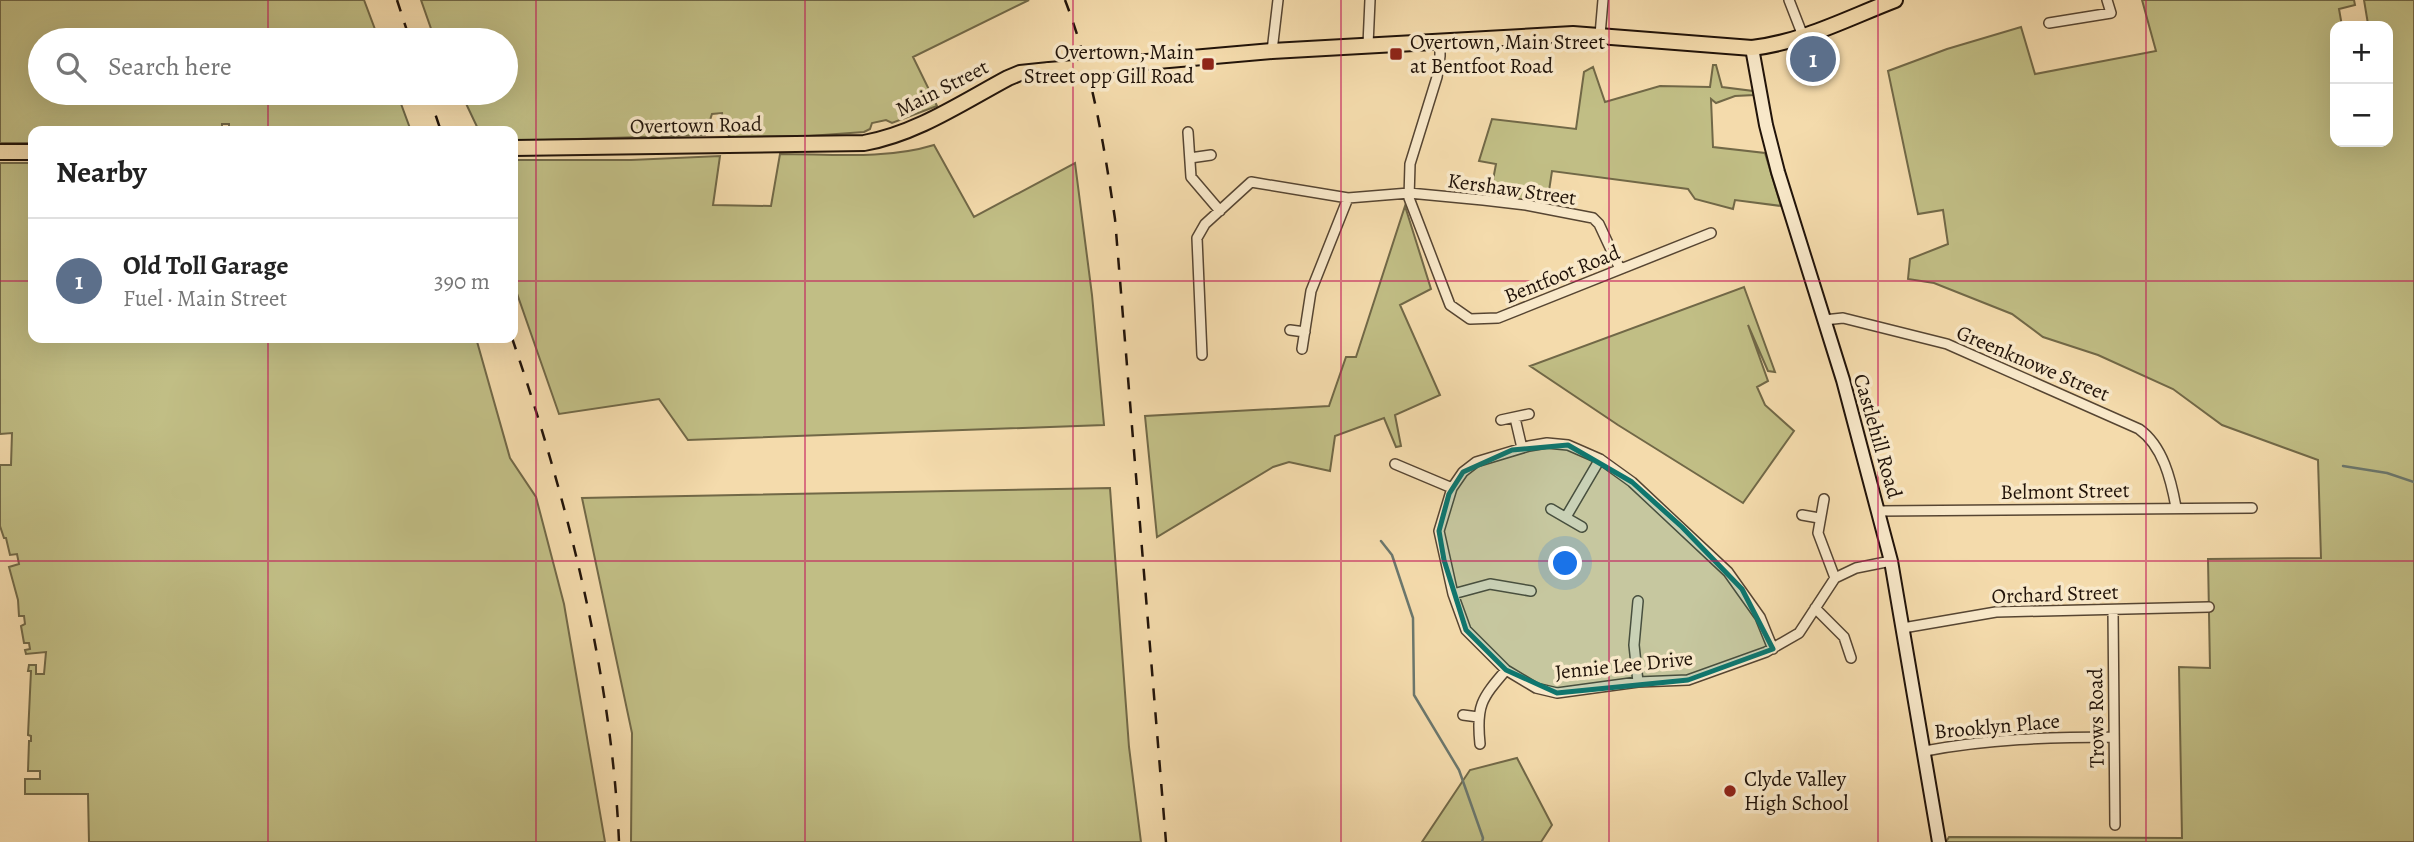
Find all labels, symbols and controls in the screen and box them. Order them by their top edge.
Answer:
map controls [2330,21,2393,147]
button: + [2330,21,2393,84]
search box [28,28,518,105]
place label: Overtown, Main Street at Bentfoot Road [1410,28,1605,80]
pin: 1 [1790,33,1836,85]
place label: Overtown, Main Street opp Gill Road [1024,38,1195,90]
marker: Overtown, Main Street at Bentfoot Road [1388,46,1404,62]
icon: search [52,48,90,86]
text: Search here [108,49,232,84]
street label: Main Street [891,53,993,123]
marker: Overtown, Main Street opp Gill Road [1200,56,1216,72]
button: − [2330,84,2393,147]
street label: Overtown Road [630,110,763,140]
text: Nearby [56,152,147,192]
street label: Kershaw Street [1446,166,1578,212]
street label: Bentfoot Road [1500,238,1625,310]
text: Old Toll Garage [123,248,288,283]
text: 1 [75,266,83,297]
text: 390 m [434,266,490,297]
text: Fuel · Main Street [123,283,287,314]
street label: Greenknowe Street [1952,318,2114,408]
street label: Castlehill Road [1847,371,1909,502]
street label: Belmont Street [2000,476,2130,506]
your location [1548,546,1582,580]
street label: Orchard Street [1991,578,2119,610]
street label: Jennie Lee Drive [1554,644,1694,686]
street label: Trows Road [2081,667,2111,768]
street label: Brooklyn Place [1933,707,2061,745]
place label: Clyde Valley High School [1744,765,1848,817]
marker: Clyde Valley High School [1722,783,1738,799]

